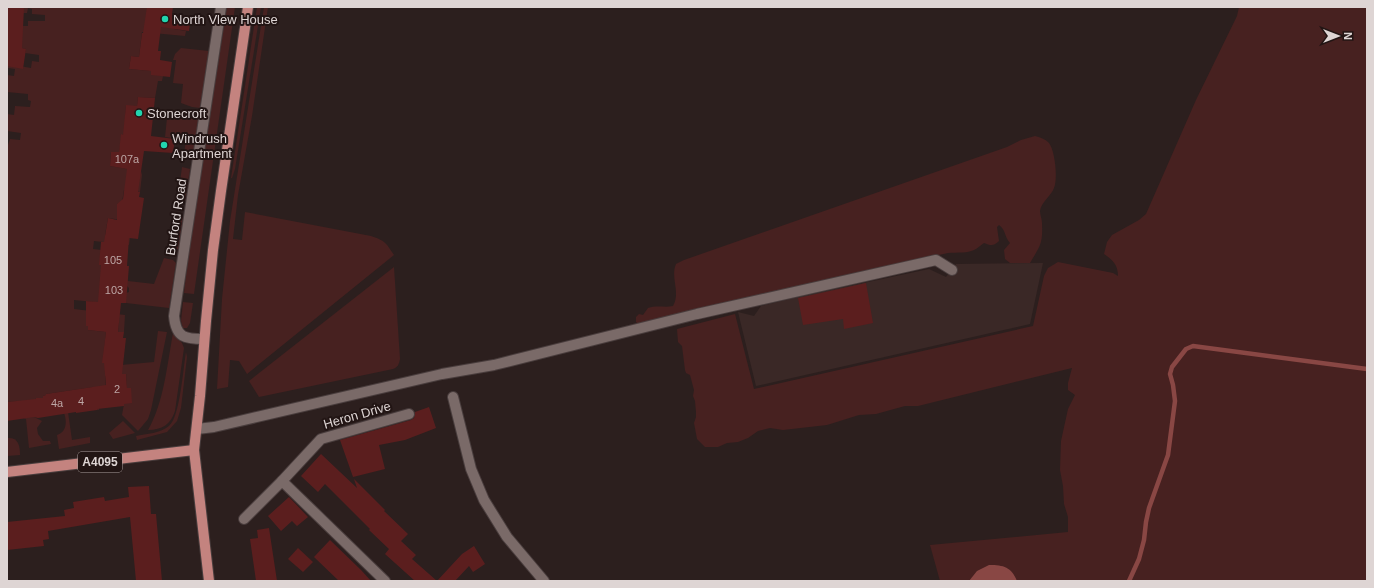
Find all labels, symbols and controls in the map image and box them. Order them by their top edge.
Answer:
place label: North Vlew House [173,12,278,27]
marker: North Vlew House [160,14,170,24]
north arrow [1318,16,1358,56]
text: N [1342,32,1354,40]
place label: Stonecroft [147,106,207,121]
marker: Stonecroft [134,108,144,118]
place label: Windrush Apartment [172,131,232,161]
marker: Windrush Apartment [159,140,169,150]
house number: 107a [115,153,140,165]
street label: Burford Road [163,178,189,256]
house number: 105 [104,254,122,266]
house number: 103 [105,284,123,296]
house number: 2 [114,383,120,395]
house number: 4 [78,395,84,407]
house number: 4a [51,397,64,409]
street label: Heron Drive [322,398,392,432]
road number: A4095 [78,452,122,472]

